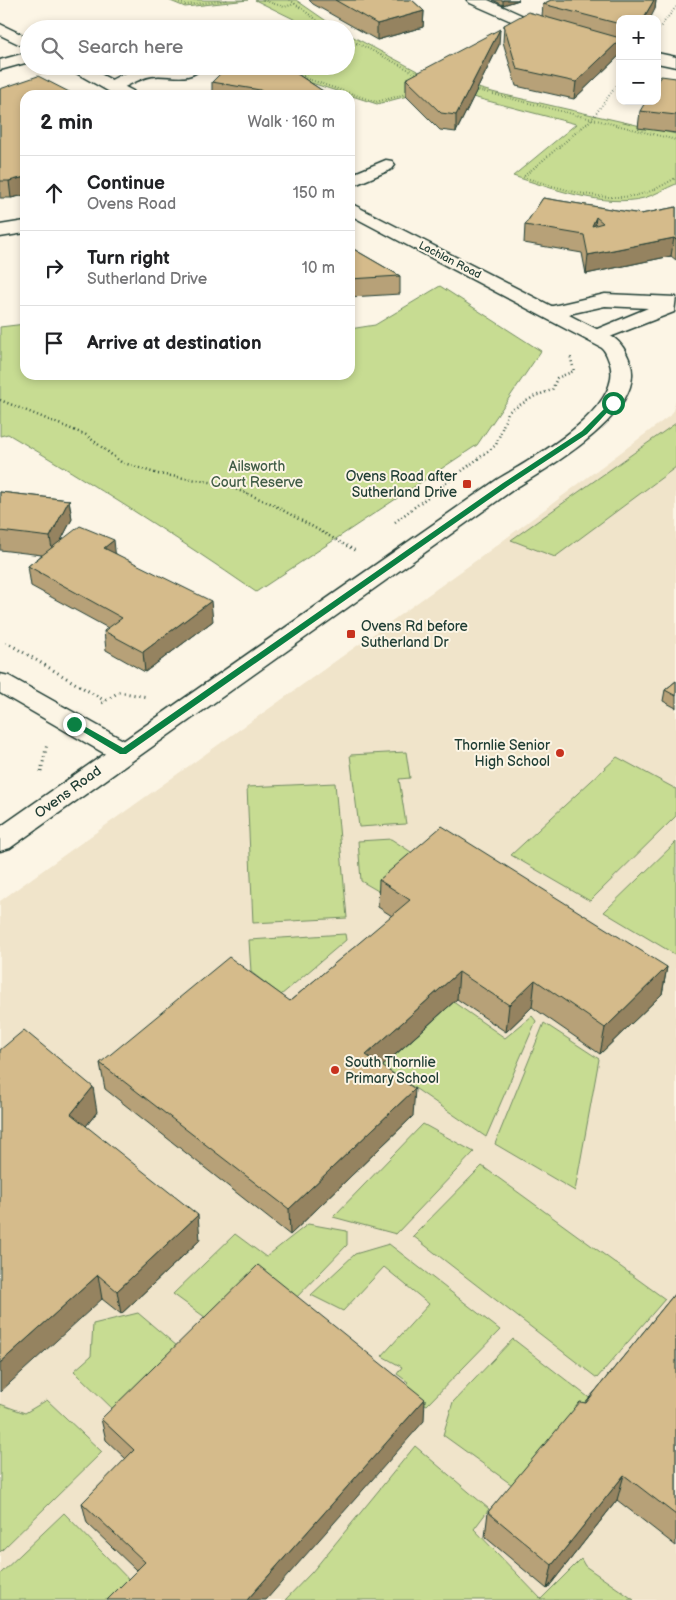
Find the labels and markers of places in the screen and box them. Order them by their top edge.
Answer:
place label: Ovens Road after Sutherland Drive [346,468,458,501]
marker: Ovens Road after Sutherland Drive [461,478,473,490]
place label: Ovens Rd before Sutherland Dr [361,618,468,651]
marker: Ovens Rd before Sutherland Dr [345,628,357,640]
place label: Thornlie Senior High School [454,737,551,770]
marker: Thornlie Senior High School [554,747,566,759]
place label: South Thornlie Primary School [345,1054,439,1087]
marker: South Thornlie Primary School [329,1064,341,1076]

